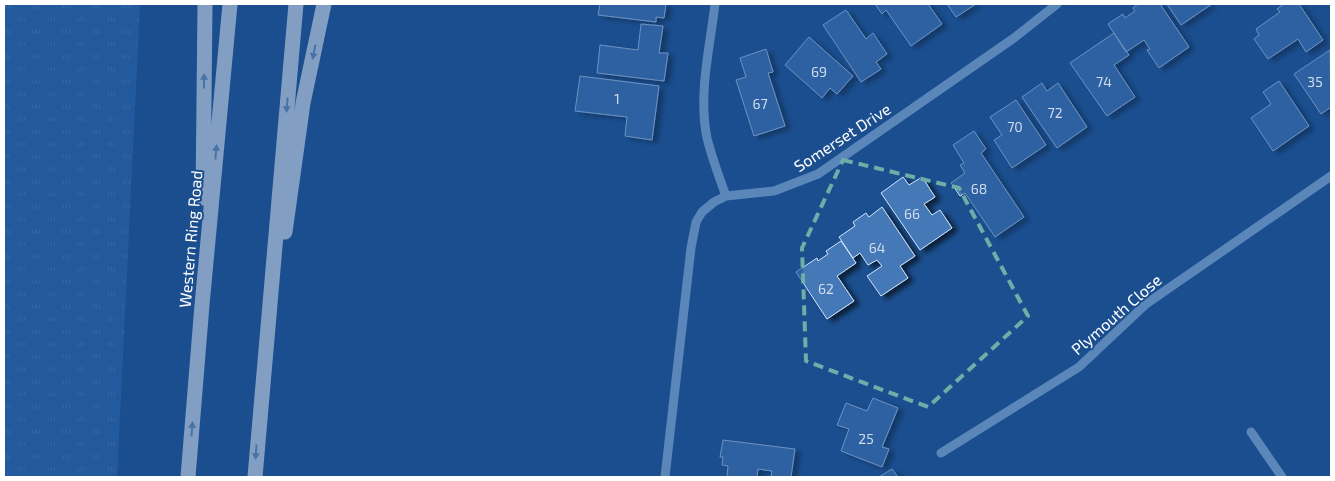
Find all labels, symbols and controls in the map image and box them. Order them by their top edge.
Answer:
one-way arrow [310,44,318,59]
house number: 69 [811,63,827,80]
one-way arrow [200,73,208,89]
house number: 74 [1096,73,1112,90]
house number: 35 [1307,73,1323,90]
house number: 1 [614,90,620,107]
house number: 67 [752,95,768,112]
one-way arrow [283,97,291,113]
street label: Somerset Drive [790,99,894,175]
house number: 72 [1047,104,1063,121]
house number: 70 [1007,118,1023,135]
one-way arrow [212,143,220,159]
street label: Western Ring Road [175,169,205,309]
house number: 68 [971,180,987,197]
house number: 66 [904,205,920,222]
house number: 64 [869,239,885,256]
street label: Plymouth Close [1067,270,1165,358]
house number: 62 [818,280,834,297]
one-way arrow [188,420,196,436]
house number: 25 [858,430,874,447]
one-way arrow [252,444,260,460]

